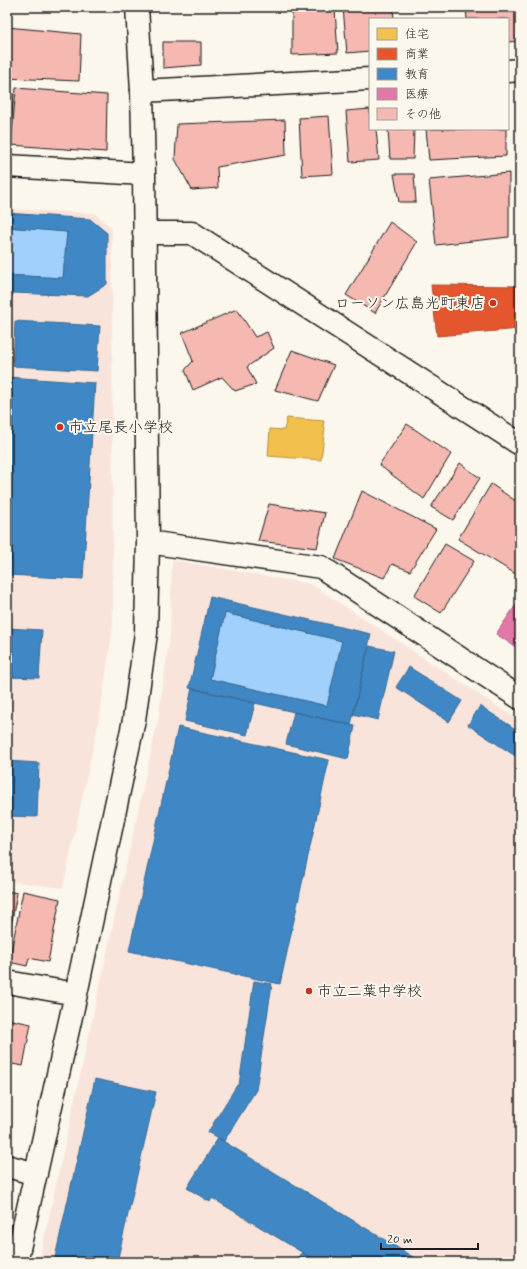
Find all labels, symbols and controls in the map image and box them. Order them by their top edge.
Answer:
legend [369,18,509,130]
text: 住宅 [405,27,429,43]
text: 商業 [405,47,429,63]
text: 教育 [405,67,429,83]
text: 医療 [405,87,429,103]
text: その他 [405,107,441,123]
place label: ローソン広島光町東店 [335,294,485,314]
marker: ローソン広島光町東店 [488,298,498,308]
place label: 市立尾長小学校 [68,418,173,438]
marker: 市立尾長小学校 [55,422,65,432]
place label: 市立二葉中学校 [317,982,422,1002]
marker: 市立二葉中学校 [304,986,314,996]
scale bar [381,1225,478,1251]
text: 20 m [387,1232,413,1248]

